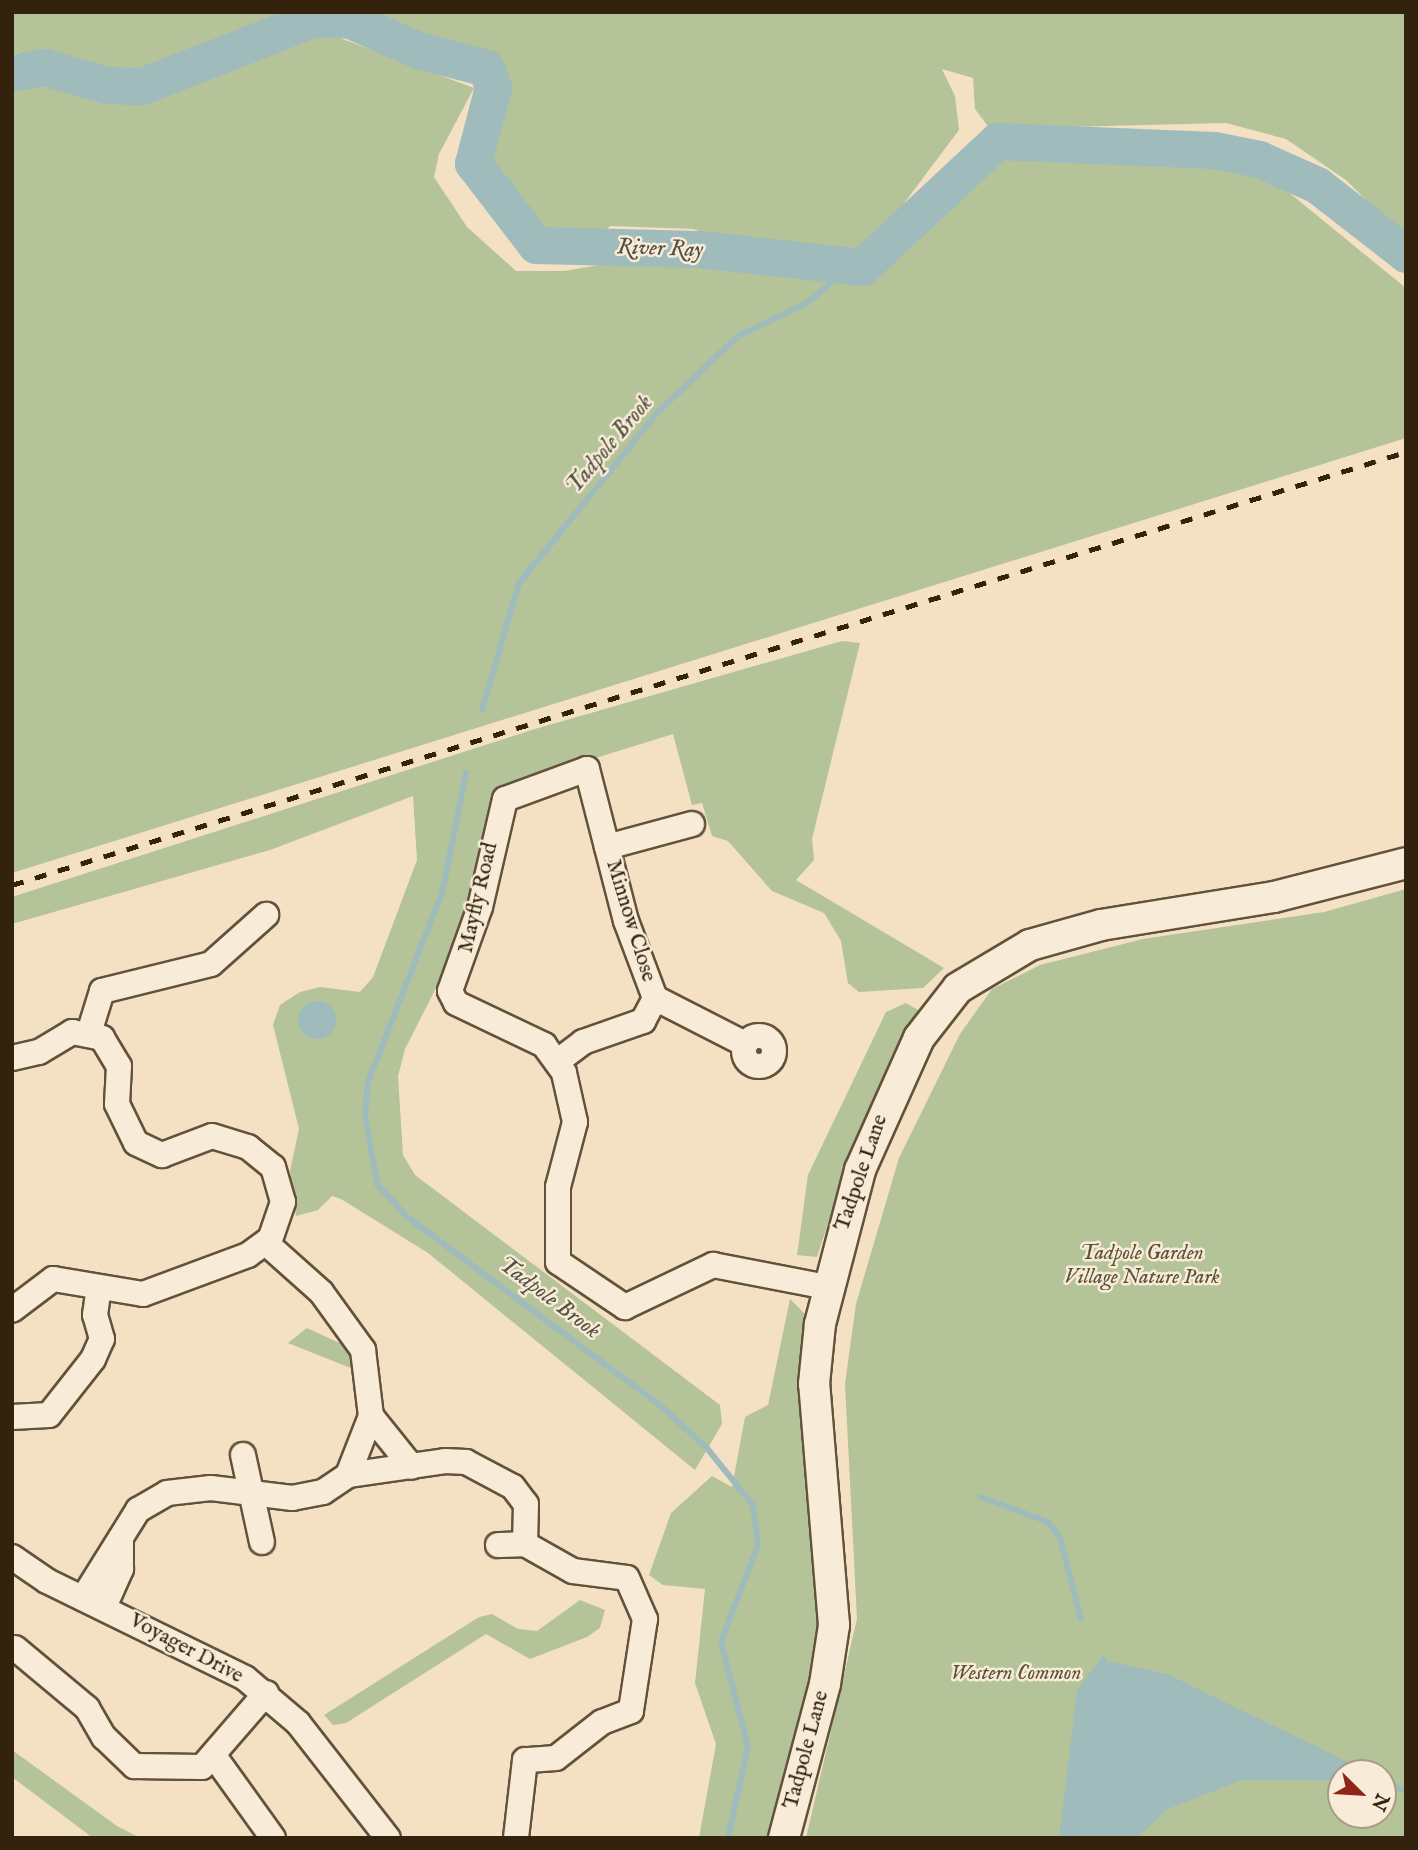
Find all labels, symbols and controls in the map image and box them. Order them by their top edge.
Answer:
water label: River Ray [616,234,704,264]
water label: Tadpole Brook [561,390,659,500]
street label: Mayfly Road [454,840,504,956]
street label: Minnow Close [600,857,660,985]
street label: Tadpole Lane [830,1112,894,1234]
park label: Tadpole Garden Village Nature Park [1064,1241,1220,1291]
water label: Tadpole Brook [493,1251,605,1345]
street label: Voyager Drive [125,1608,247,1690]
park label: Western Common [951,1661,1081,1687]
street label: Tadpole Lane [779,1688,835,1812]
north arrow [1327,1759,1397,1829]
text: N [1365,1789,1394,1814]

